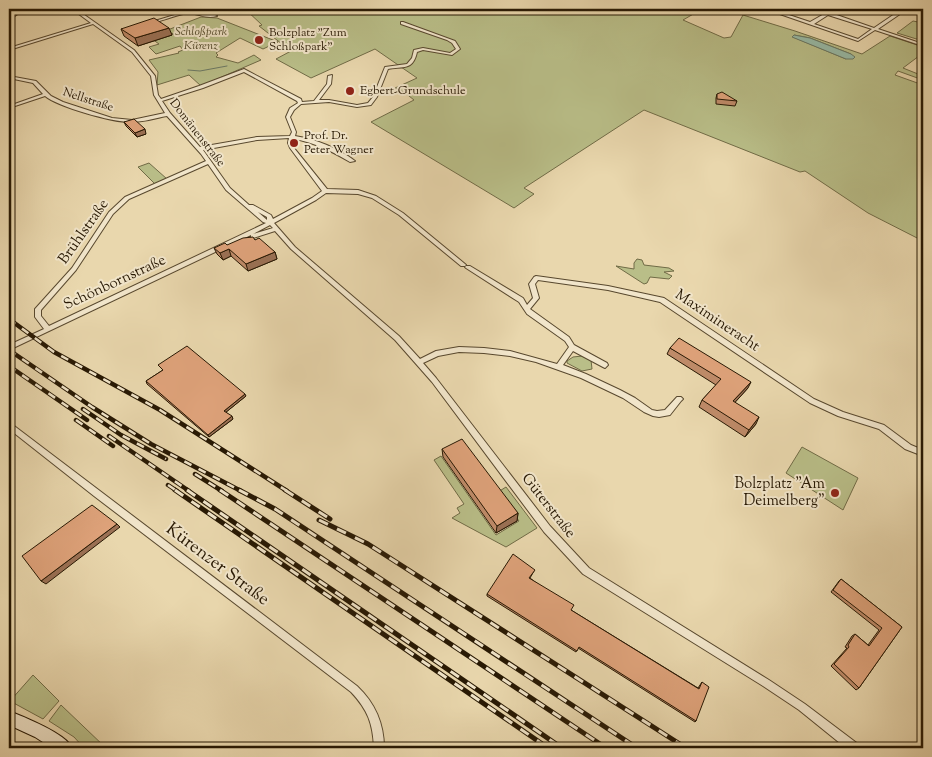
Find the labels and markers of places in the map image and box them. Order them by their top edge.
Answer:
place label: Bolzplatz "Zum Schloßpark" [269,24,347,56]
marker: Bolzplatz "Zum Schloßpark" [253,34,265,46]
place label: Egbert-Grundschule [360,82,466,100]
marker: Egbert-Grundschule [344,85,356,97]
place label: Prof. Dr. Peter Wagner [304,127,374,159]
marker: Prof. Dr. Peter Wagner [288,137,300,149]
place label: Bolzplatz "Am Deimelberg" [735,474,826,512]
marker: Bolzplatz "Am Deimelberg" [829,487,841,499]

